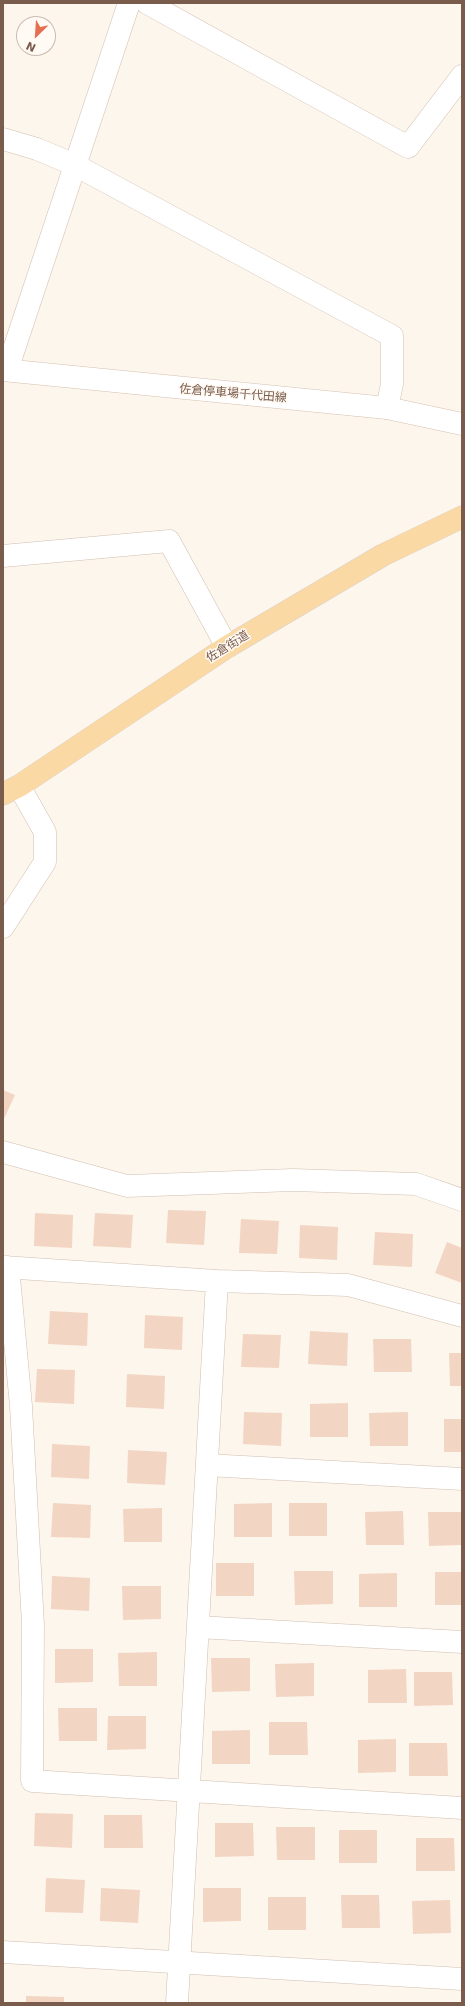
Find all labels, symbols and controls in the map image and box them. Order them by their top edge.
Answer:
north arrow [16,16,56,56]
text: N [24,39,38,54]
street label: 佐倉停車場千代田線 [179,382,287,406]
street label: 佐倉街道 [204,628,252,666]

